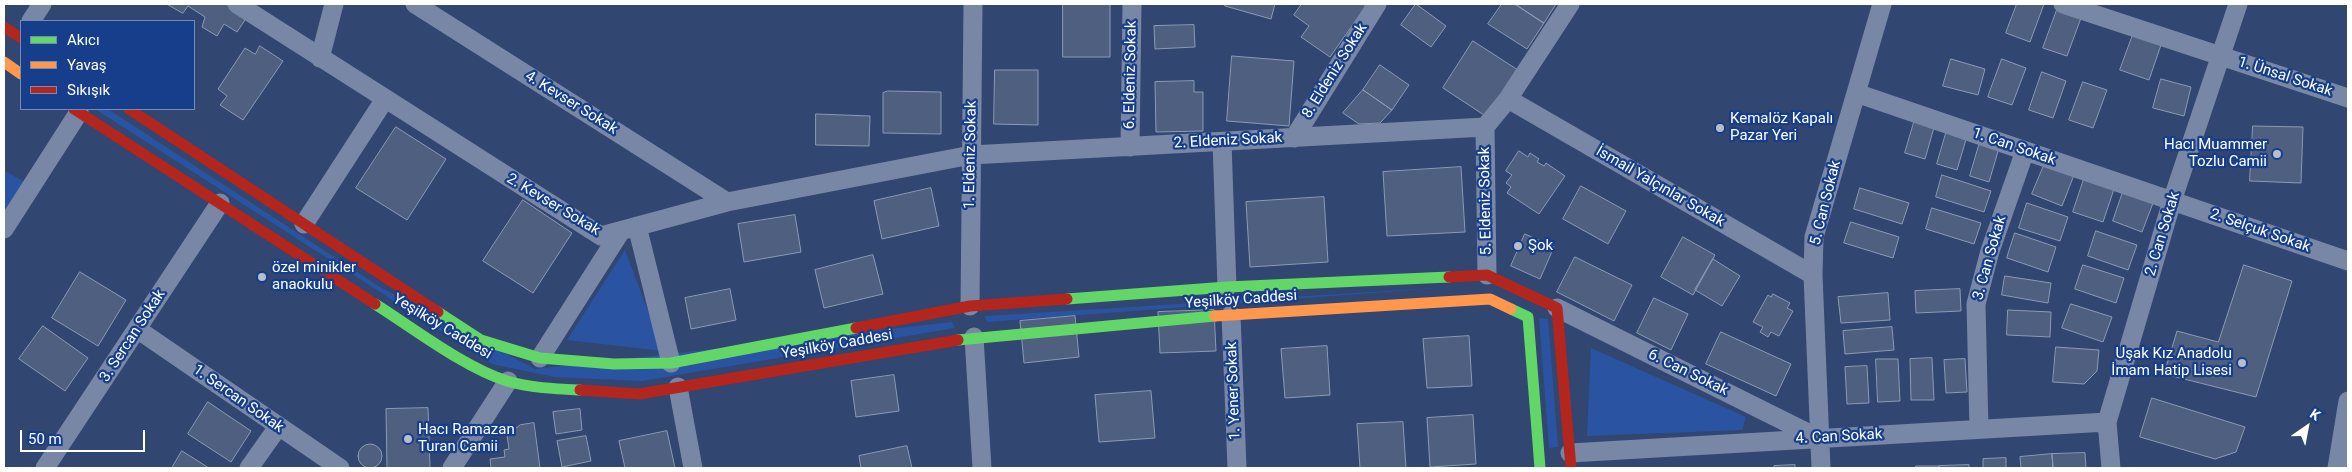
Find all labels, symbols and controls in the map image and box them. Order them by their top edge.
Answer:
legend [20,20,195,110]
street label: 8. Eldeniz Sokak [1299,20,1371,122]
street label: 6. Eldeniz Sokak [1121,21,1141,129]
text: Akıcı [67,31,100,49]
street label: 1. Ünsal Sokak [2236,53,2334,101]
text: Yavaş [67,56,107,74]
street label: 4. Kevser Sokak [521,67,621,139]
text: Sıkışık [67,81,110,99]
street label: 1. Eldeniz Sokak [961,101,981,209]
place label: Kemalöz Kapalı Pazar Yeri [1730,110,1833,145]
marker: Kemalöz Kapalı Pazar Yeri [1714,122,1726,134]
street label: 1. Can Sokak [1970,124,2058,170]
street label: 2. Eldeniz Sokak [1173,129,1283,153]
place label: Hacı Muammer Tozlu Camii [2164,136,2267,171]
street label: İsmail Yalçınlar Sokak [1592,143,1728,231]
street label: 5. Eldeniz Sokak [1476,147,1496,255]
marker: Hacı Muammer Tozlu Camii [2271,148,2283,160]
street label: 5. Can Sokak [1807,159,1845,247]
street label: 2. Kevser Sokak [503,170,603,240]
street label: 2. Can Sokak [2142,190,2184,278]
street label: 2. Selçuk Sokak [2207,205,2313,257]
street label: 3. Can Sokak [1969,214,2011,302]
place label: Şok [1528,237,1553,255]
marker: Şok [1512,240,1524,252]
place label: özel minikler anaokulu [272,259,356,294]
marker: özel minikler anaokulu [256,271,268,283]
street label: 3. Sercan Sokak [96,286,170,386]
street label: Yeşilköy Caddesi [1184,287,1298,313]
street label: Yeşilköy Caddesi [389,290,495,364]
street label: Yeşilköy Caddesi [780,326,894,364]
street label: 1. Yener Sokak [1223,341,1245,441]
place label: Uşak Kız Anadolu İmam Hatip Lisesi [2111,345,2232,380]
street label: 6. Can Sokak [1645,346,1731,400]
marker: Uşak Kız Anadolu İmam Hatip Lisesi [2236,357,2248,369]
street label: 1. Sercan Sokak [189,361,287,437]
north arrow [2282,402,2332,452]
text: K [2307,405,2323,424]
scale bar [22,420,148,452]
place label: Hacı Ramazan Turan Camii [418,421,515,456]
street label: 4. Can Sokak [1795,426,1883,448]
text: 50 m [28,430,62,448]
marker: Hacı Ramazan Turan Camii [402,433,414,445]

